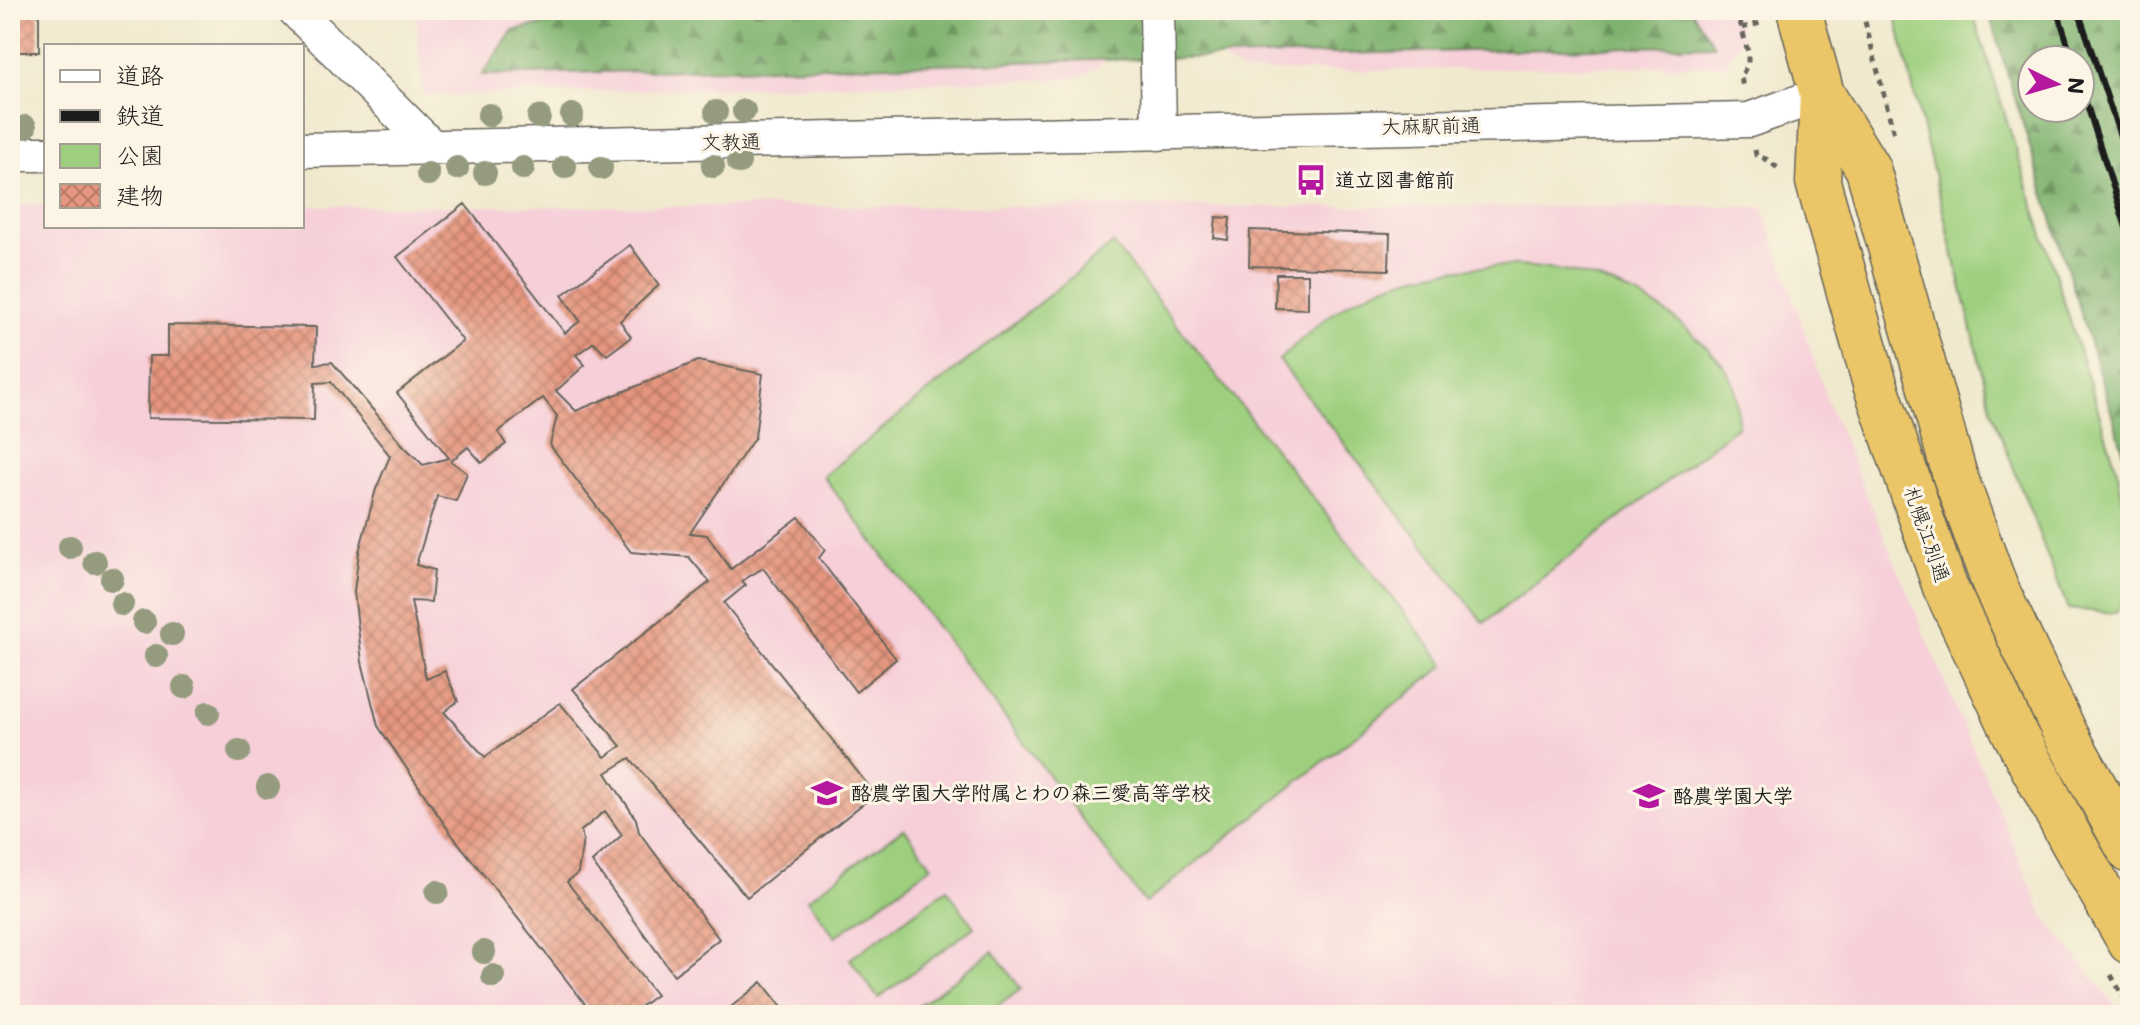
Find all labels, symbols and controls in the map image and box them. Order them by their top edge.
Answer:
legend [44,44,304,228]
north arrow [2016,44,2096,124]
text: 道路 [116,59,164,90]
text: N [2061,76,2092,95]
text: 鉄道 [116,99,164,130]
street label: 大麻駅前通 [1381,111,1481,139]
street label: 文教通 [701,127,761,155]
text: 公園 [116,139,164,170]
bus stop icon: 道立図書館前 [1294,163,1328,197]
place label: 道立図書館前 [1335,166,1455,192]
text: 建物 [116,179,164,210]
street label: 札幌江別通 [1899,482,1957,585]
school or university icon: 酪農学園大学附属とわの森三愛高等学校 [810,776,844,810]
place label: 酪農学園大学附属とわの森三愛高等学校 [851,779,1211,805]
school or university icon: 酪農学園大学 [1632,779,1666,813]
place label: 酪農学園大学 [1673,782,1793,808]

